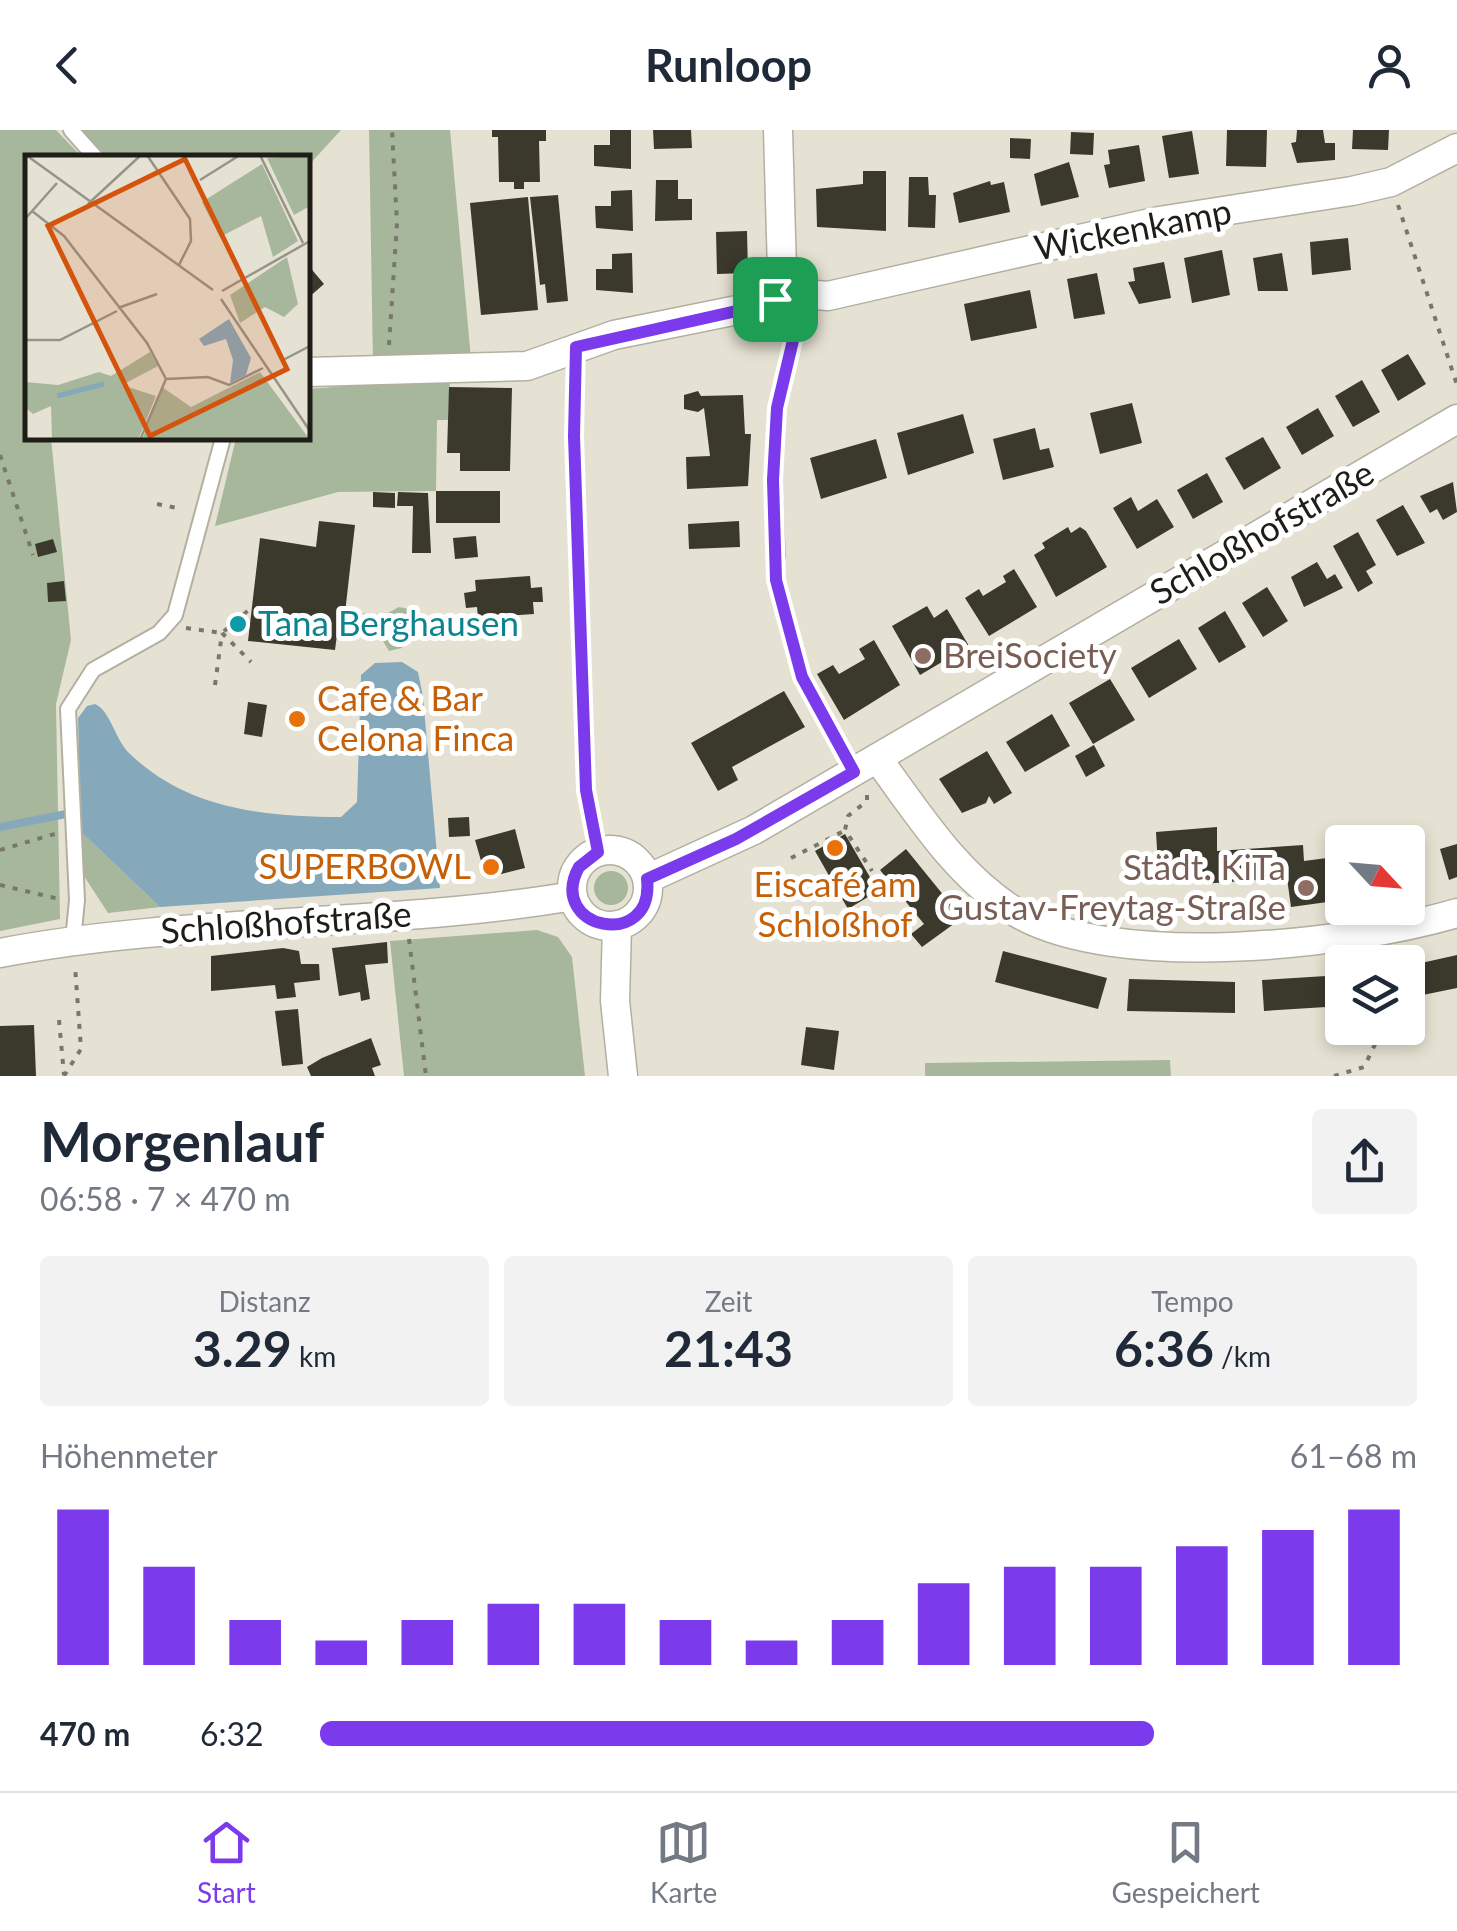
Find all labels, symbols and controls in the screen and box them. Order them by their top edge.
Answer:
icon: back [40,38,95,93]
text: Runloop [645,38,812,92]
icon: person [1362,38,1417,93]
inset map [25,155,310,440]
street label: Wickenkamp [1031,188,1235,268]
pin [733,257,818,342]
icon: arrive [748,272,803,327]
street label: Schloßhofstraße [1142,450,1380,612]
place label: Tana Berghausen [258,601,519,643]
marker: Tana Berghausen [227,613,249,635]
place label: BreiSociety [943,633,1117,675]
marker: BreiSociety [912,645,934,667]
place label: Cafe & Bar Celona Finca [317,676,514,758]
marker: Cafe & Bar Celona Finca [286,708,308,730]
north arrow [1325,825,1425,925]
map controls [1325,825,1425,1045]
marker: Eiscafé am Schloßhof [824,837,846,859]
place label: SUPERBOWL [259,844,471,886]
place label: Städt. KiTa Gustav-Freytag-Straße [939,845,1286,927]
marker: SUPERBOWL [480,856,502,878]
place label: Eiscafé am Schloßhof [754,862,916,944]
marker: Städt. KiTa Gustav-Freytag-Straße [1295,877,1317,899]
street label: Schloßhofstraße [159,891,413,951]
button: layers [1325,945,1425,1045]
text: Morgenlauf [40,1108,324,1174]
button: share [1312,1109,1417,1214]
text: 06:58 · 7 × 470 m [40,1179,291,1218]
text: Distanz [218,1284,311,1318]
text: Zeit [705,1284,752,1318]
text: Tempo [1151,1284,1234,1318]
text: 3.29 [193,1318,292,1378]
text: 21:43 [664,1318,793,1378]
text: 6:36 [1114,1318,1214,1378]
text: km [292,1339,336,1373]
text: /km [1214,1339,1271,1373]
text: Höhenmeter [40,1436,218,1475]
text: 61–68 m [1290,1436,1417,1475]
text: 470 m [40,1714,130,1753]
text: 6:32 [200,1714,264,1753]
tab: Start [197,1815,256,1909]
tab: Karte [650,1815,717,1909]
tab: Gespeichert [1112,1815,1260,1909]

